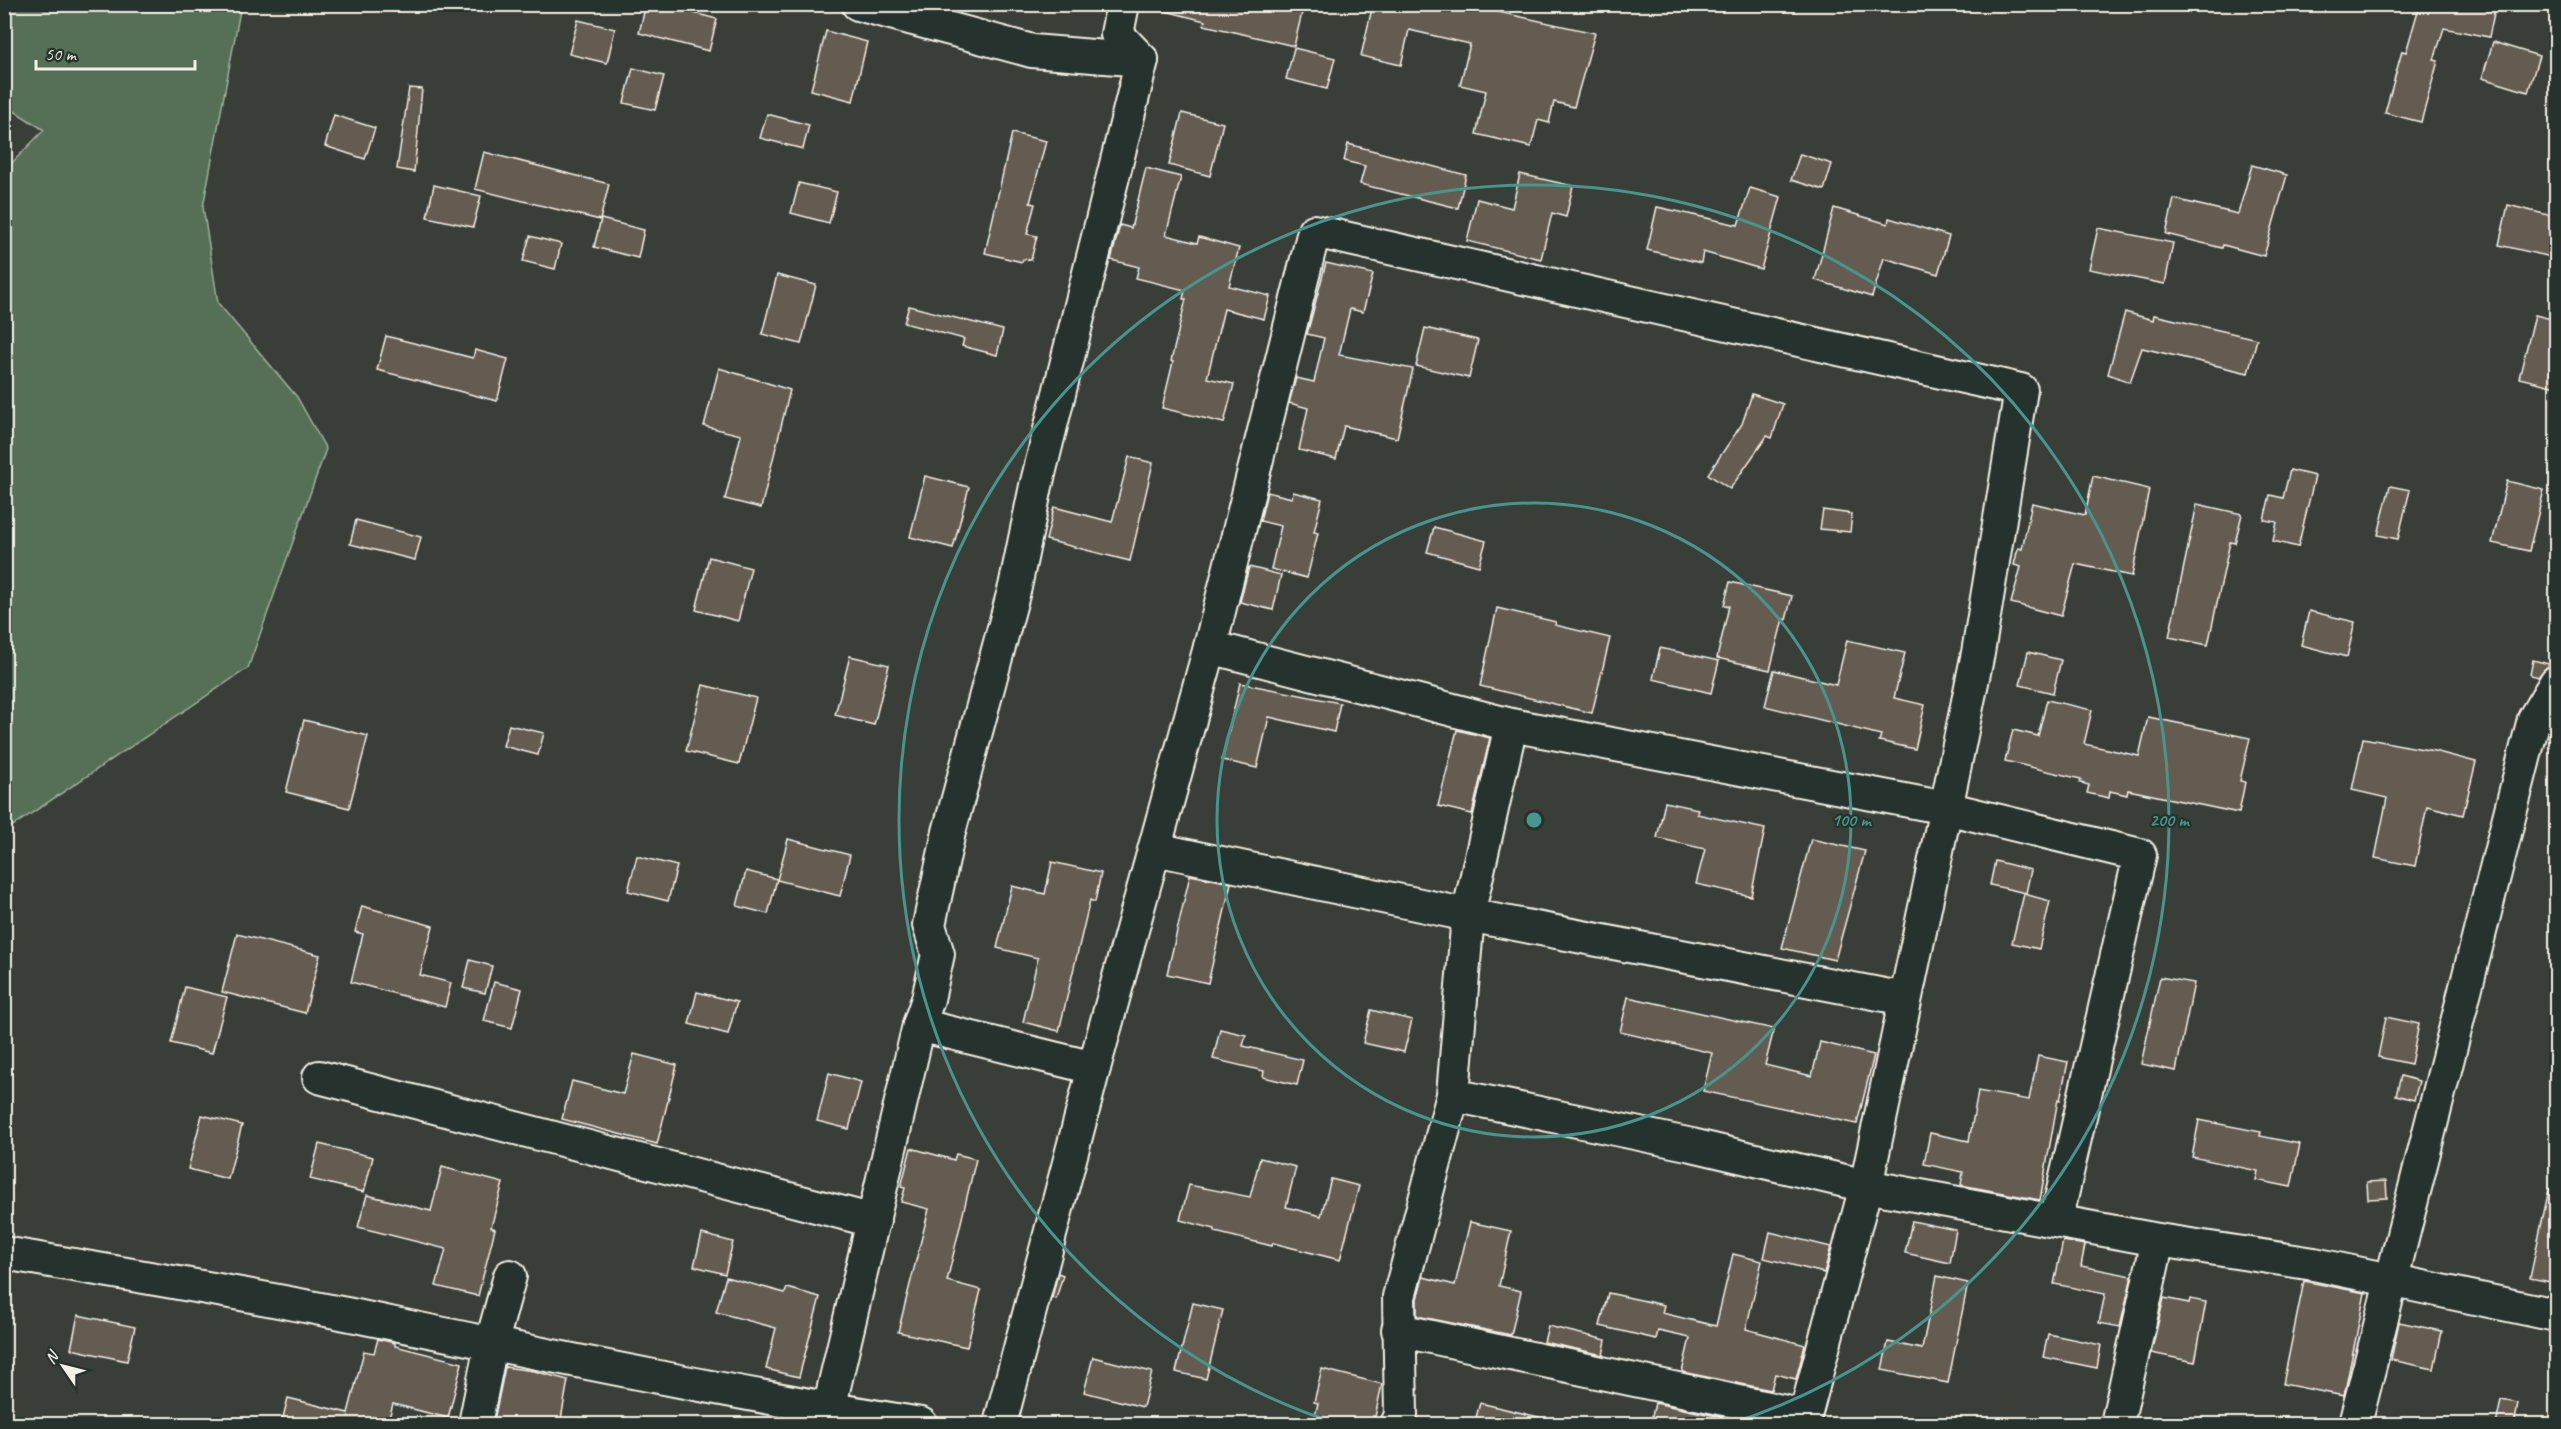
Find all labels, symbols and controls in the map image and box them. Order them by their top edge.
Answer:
scale bar [36,33,195,71]
text: 50 m [45,43,78,65]
text: 100 m [1832,809,1872,831]
text: 200 m [2150,809,2190,831]
centre of rings [1524,810,1544,830]
north arrow [33,1336,93,1396]
text: N [40,1346,64,1368]

